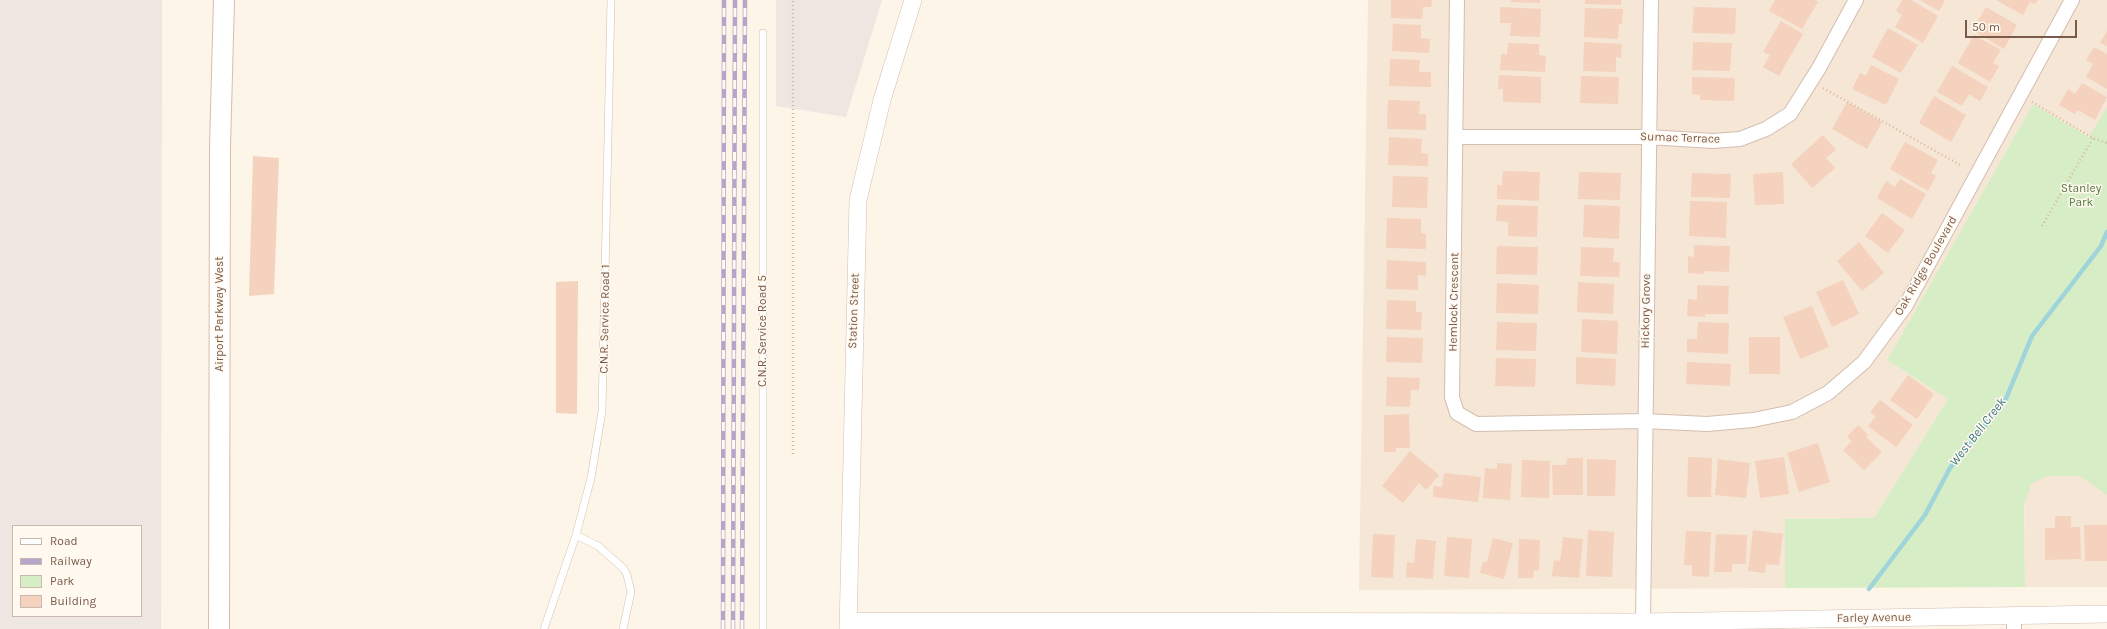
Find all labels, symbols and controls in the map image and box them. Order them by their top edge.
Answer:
scale bar [1967,12,2079,38]
text: 50 m [1972,20,2000,34]
street label: Sumac Terrace [1640,129,1720,147]
park label: Stanley Park [2061,182,2101,210]
street label: Oak Ridge Boulevard [1892,214,1960,318]
street label: Hemlock Crescent [1446,252,1462,352]
street label: Airport Parkway West [213,256,227,372]
street label: C.N.R. Service Road 1 [597,264,613,374]
street label: Station Street [845,273,863,349]
street label: Hickory Grove [1638,274,1654,348]
street label: C.N.R. Service Road 5 [756,275,770,387]
water label: West Bell Creek [1947,395,2009,469]
legend [12,525,142,617]
text: Road [50,534,78,548]
text: Railway [50,554,92,568]
text: Park [50,574,74,588]
text: Building [50,594,96,608]
street label: Farley Avenue [1837,610,1911,626]

